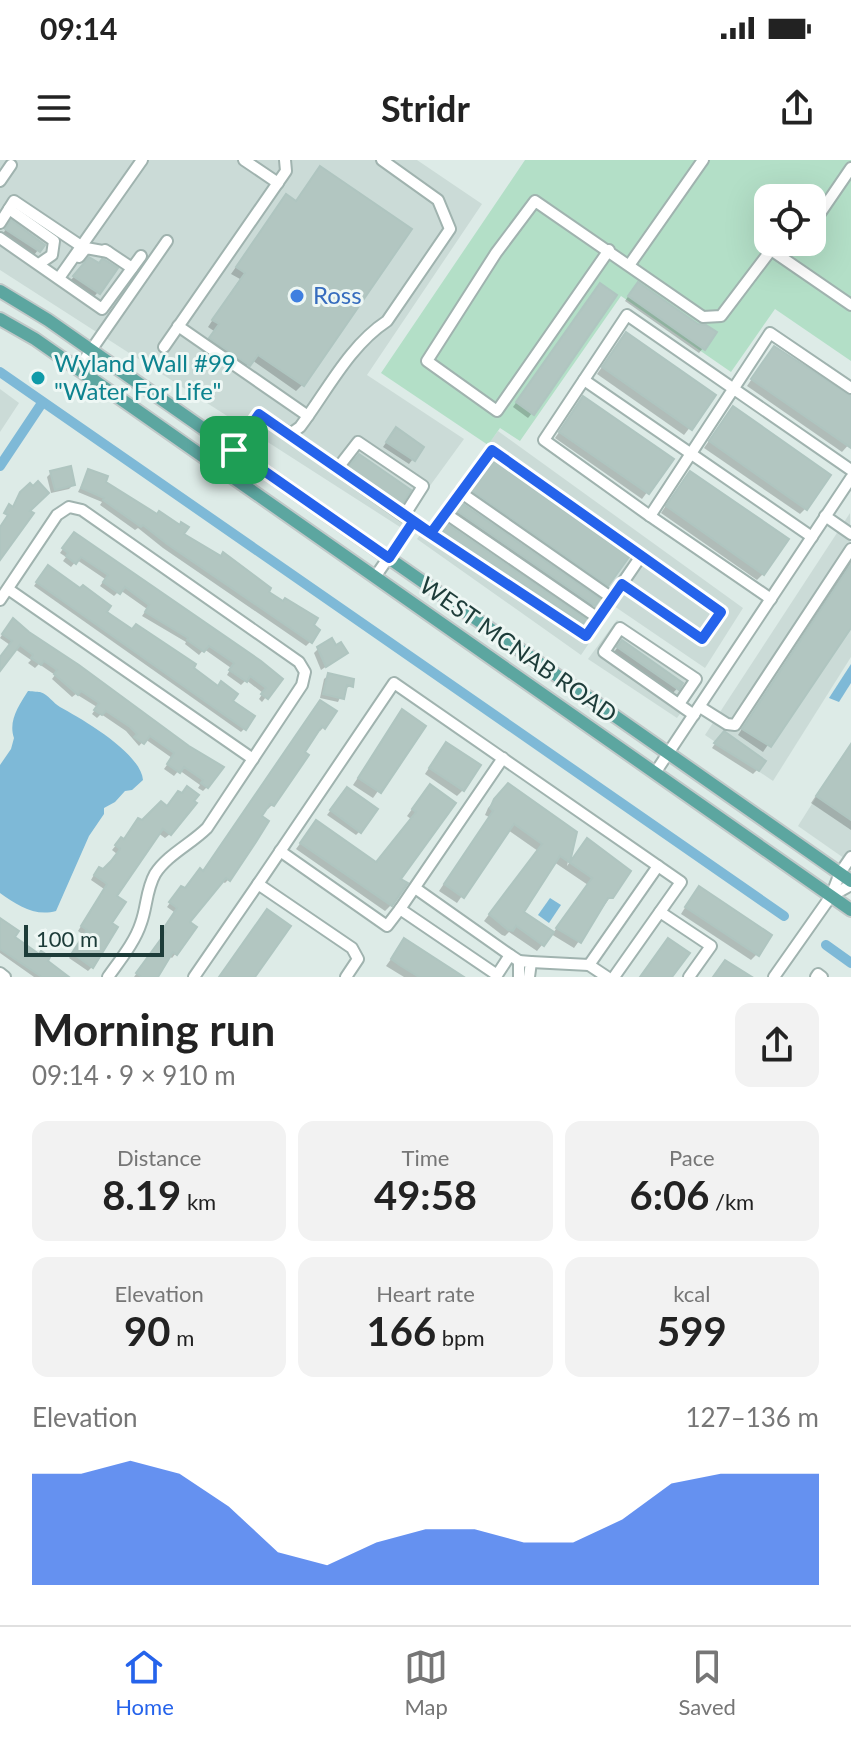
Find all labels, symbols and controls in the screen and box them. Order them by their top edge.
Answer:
text: 09:14 [40,10,117,46]
icon: menu [32,86,76,130]
text: Stridr [381,86,470,130]
icon: share [775,86,819,130]
map controls [754,184,826,256]
button: locate [754,184,826,256]
place label: Ross [313,280,362,309]
marker: Ross [288,287,306,305]
place label: Wyland Wall #99 "Water For Life" [54,348,236,405]
marker: Wyland Wall #99 "Water For Life" [29,369,47,387]
pin [200,416,268,484]
icon: arrive [212,428,256,472]
street label: WEST MCNAB ROAD [415,570,623,728]
scale bar [24,921,164,957]
text: 100 m [36,925,98,952]
text: Morning run [32,1003,275,1055]
button: share [735,1003,819,1087]
text: 09:14 · 9 × 910 m [32,1059,236,1091]
text: Distance [117,1144,201,1171]
text: Time [402,1144,449,1171]
text: Pace [669,1144,715,1171]
text: 8.19 [102,1171,181,1219]
text: 49:58 [374,1171,477,1219]
text: 6:06 [629,1171,709,1219]
text: km [181,1188,216,1215]
text: /km [709,1188,754,1215]
text: Elevation [114,1280,204,1307]
text: Heart rate [376,1280,475,1307]
text: kcal [673,1280,710,1307]
text: 90 [124,1307,171,1355]
text: 166 [366,1307,436,1355]
text: 599 [657,1307,727,1355]
text: m [171,1324,194,1351]
text: bpm [436,1324,484,1351]
text: Elevation [32,1401,138,1433]
text: 127–136 m [685,1401,819,1433]
tab: Home [115,1645,174,1720]
tab: Map [404,1645,448,1720]
tab: Saved [678,1645,736,1720]

